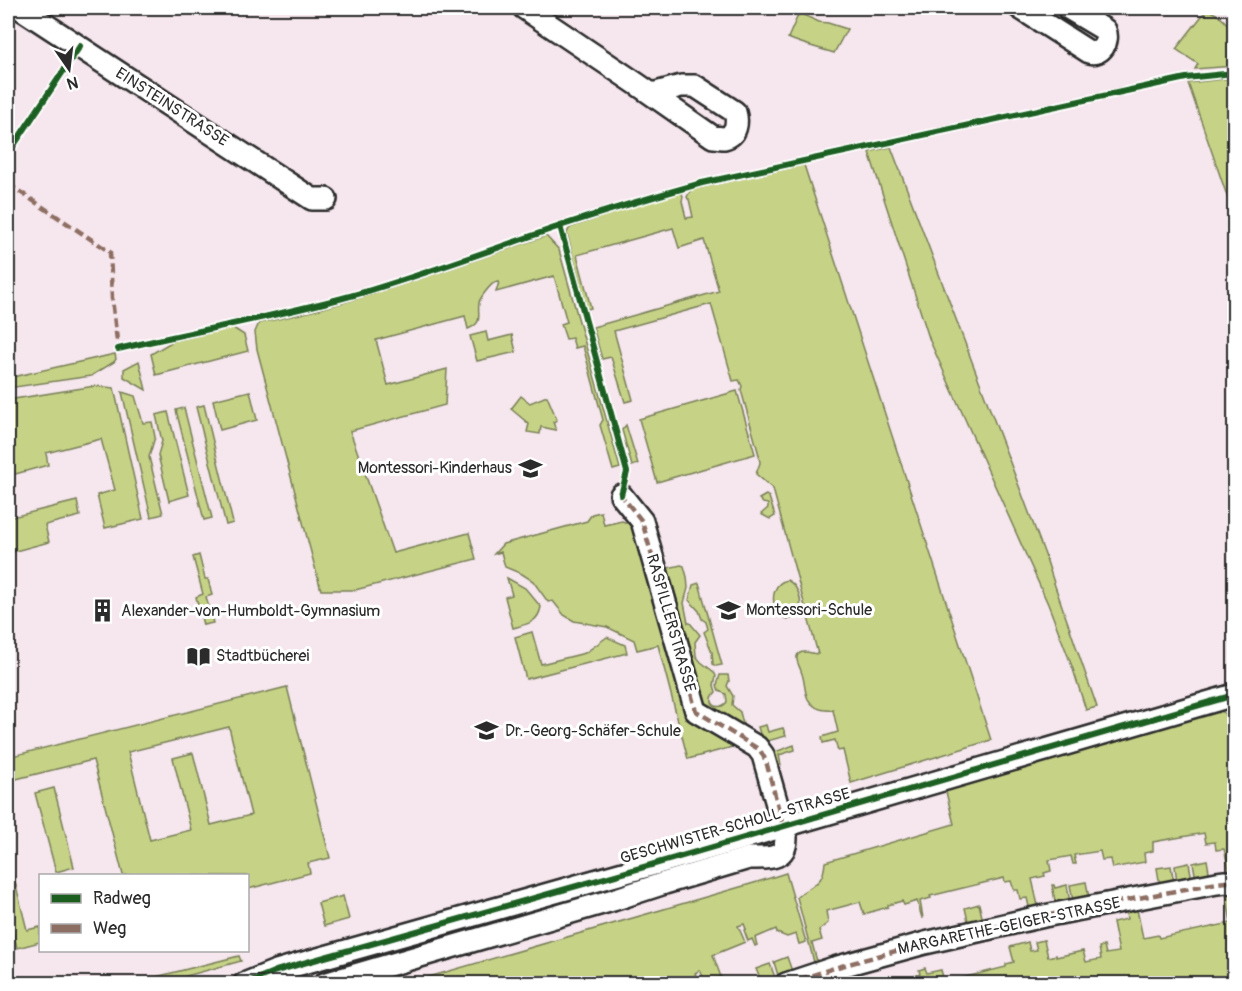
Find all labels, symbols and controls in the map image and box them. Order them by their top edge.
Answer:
north arrow [39,39,99,99]
street label: EINSTEINSTRASSE [112,63,232,151]
text: N [65,72,80,94]
school or university icon: Montessori-Kinderhaus [517,455,543,481]
place label: Montessori-Kinderhaus [358,458,512,478]
street label: RASPILLERSTRASSE [642,552,700,694]
school or university icon: Montessori-Schule [715,597,741,623]
building icon: Alexander-von-Humboldt-Gymnasium [90,598,116,624]
place label: Montessori-Schule [746,600,872,620]
place label: Alexander-von-Humboldt-Gymnasium [121,601,380,621]
library icon: Stadtbücherei [185,643,211,669]
place label: Stadtbücherei [216,646,309,666]
school or university icon: Dr.-Georg-Schäfer-Schule [474,718,500,744]
place label: Dr.-Georg-Schäfer-Schule [505,721,681,741]
street label: GESCHWISTER-SCHOLL-STRASSE [618,784,852,868]
legend [39,874,249,952]
text: Radweg [93,887,151,910]
street label: MARGARETHE-GEIGER-STRASSE [896,893,1122,959]
text: Weg [93,917,126,940]

